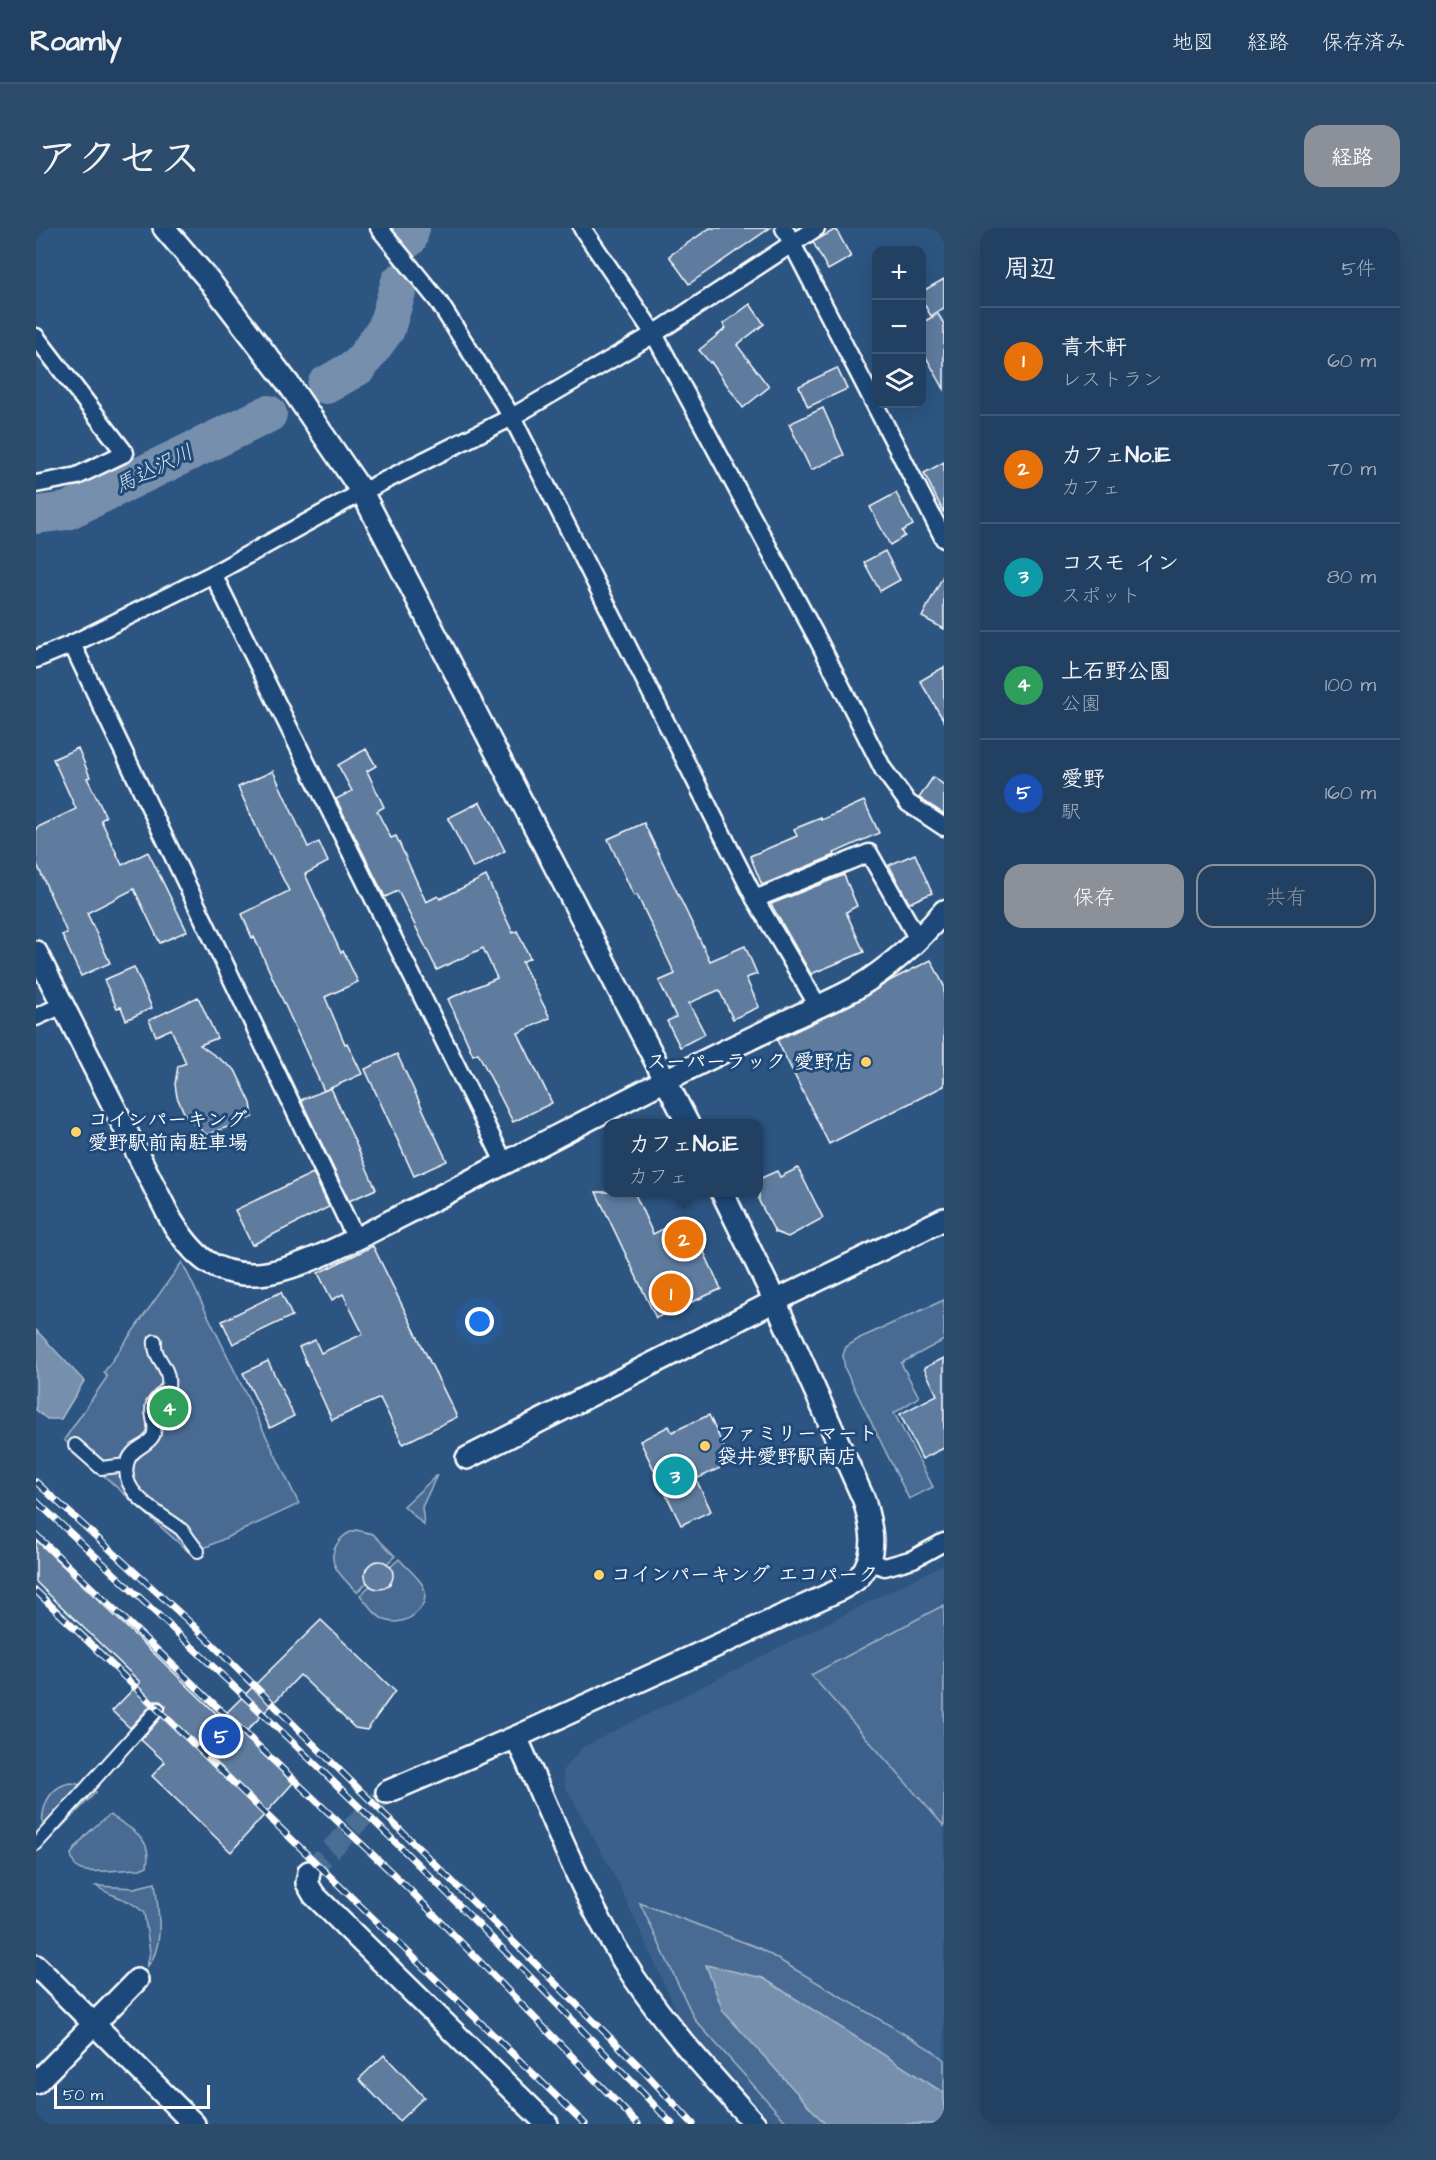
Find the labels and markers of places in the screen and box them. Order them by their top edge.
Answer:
place label: スーパーラック 愛野店 [647,1048,854,1076]
marker: スーパーラック 愛野店 [859,1055,873,1069]
place label: コインパーキング 愛野駅前南駐車場 [88,1106,248,1157]
marker: コインパーキング 愛野駅前南駐車場 [69,1125,83,1139]
pin: 2 [664,1216,704,1262]
pin: 1 [652,1270,690,1316]
pin: 4 [150,1386,188,1430]
place label: ファミリーマート 袋井愛野駅南店 [717,1420,878,1471]
marker: ファミリーマート 袋井愛野駅南店 [698,1439,712,1453]
pin: 3 [656,1454,694,1498]
place label: コインパーキング エコパーク [611,1561,878,1589]
marker: コインパーキング エコパーク [592,1568,606,1582]
pin: 5 [202,1714,240,1758]

